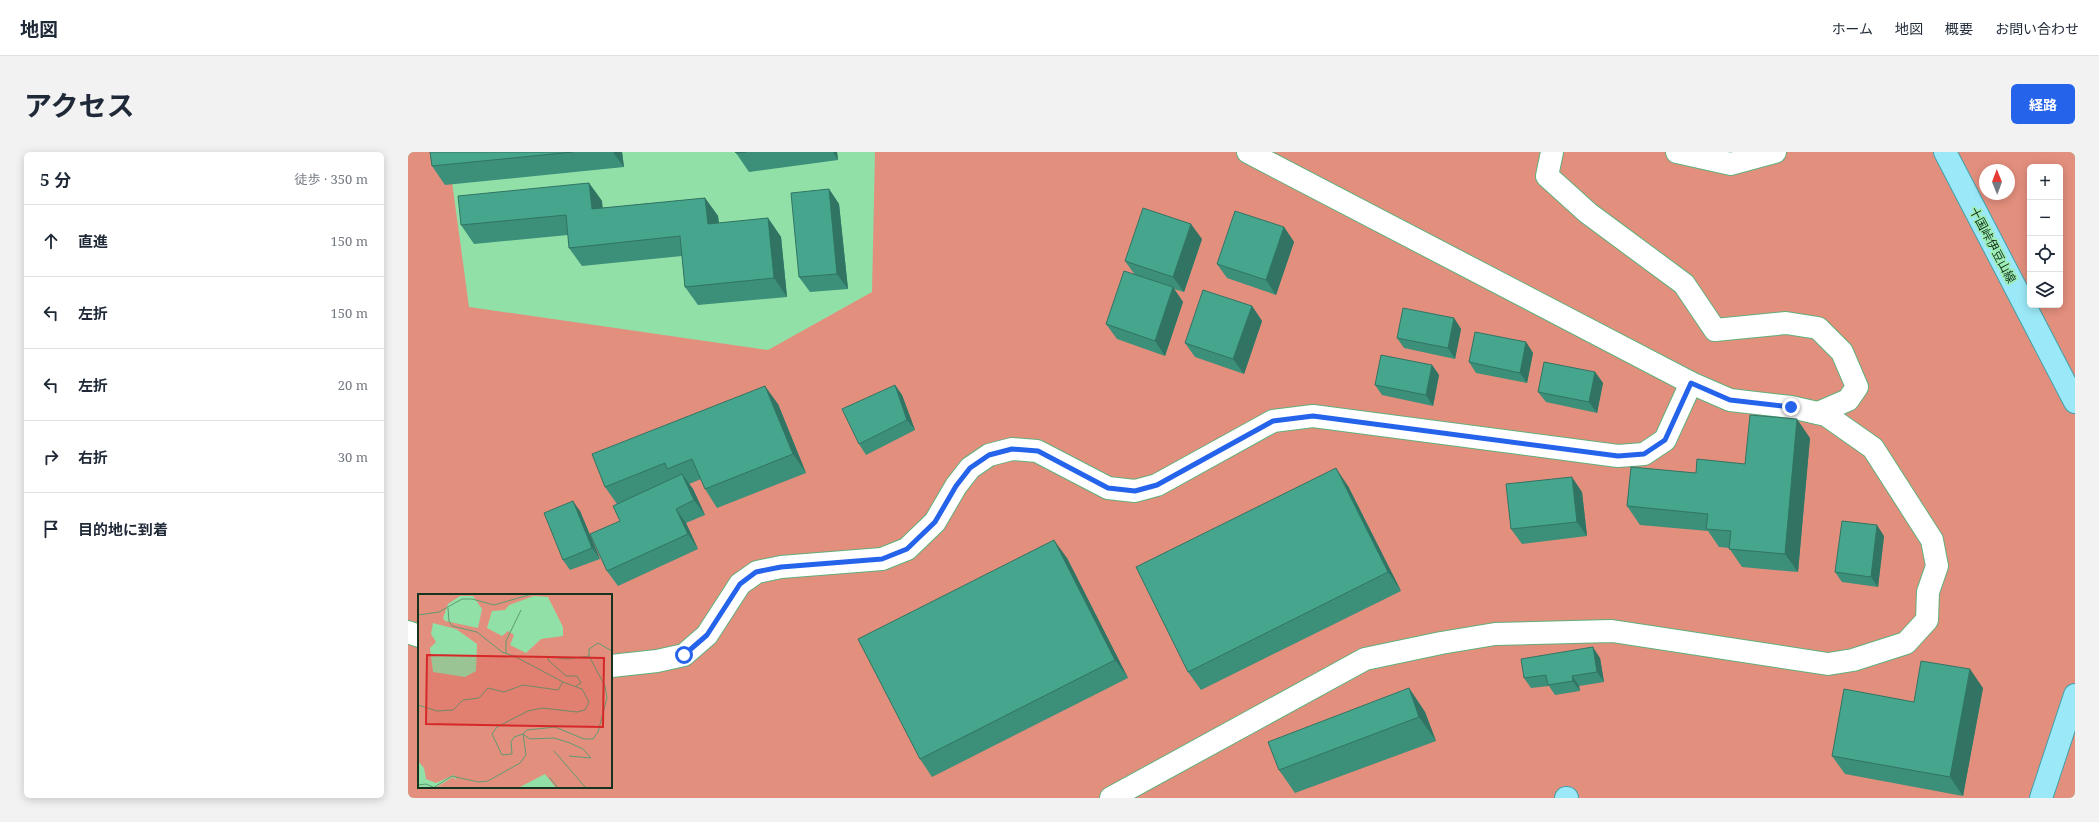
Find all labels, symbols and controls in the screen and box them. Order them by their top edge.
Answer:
text: 地図 [20,16,58,42]
text: ホーム [1831,19,1873,38]
text: 地図 [1895,19,1923,38]
text: 概要 [1945,19,1973,38]
text: お問い合わせ [1995,19,2079,38]
button: 経路 [2011,84,2075,124]
text: アクセス [24,86,135,124]
north arrow [1979,164,2015,200]
map controls [2027,164,2063,308]
button: + [2027,164,2063,200]
text: 5 分 [40,168,71,191]
text: 徒歩 · 350 m [295,170,368,188]
button: − [2027,200,2063,236]
street label: 十国峠伊豆山線 [1966,204,2020,286]
icon: ahead [40,230,62,252]
text: 直進 [78,231,108,251]
text: 150 m [331,232,368,250]
button: locate [2027,236,2063,272]
button: layers [2027,272,2063,308]
icon: left [40,302,62,324]
text: 左折 [78,303,108,323]
text: 150 m [331,304,368,322]
icon: left [40,374,62,396]
text: 左折 [78,375,108,395]
text: 20 m [338,376,368,394]
route end [1782,398,1800,416]
icon: right [40,446,62,468]
text: 右折 [78,447,108,467]
text: 30 m [338,448,368,466]
icon: arrive [40,518,62,540]
text: 目的地に到着 [78,519,168,539]
inset map [418,594,612,788]
route start [675,646,693,664]

